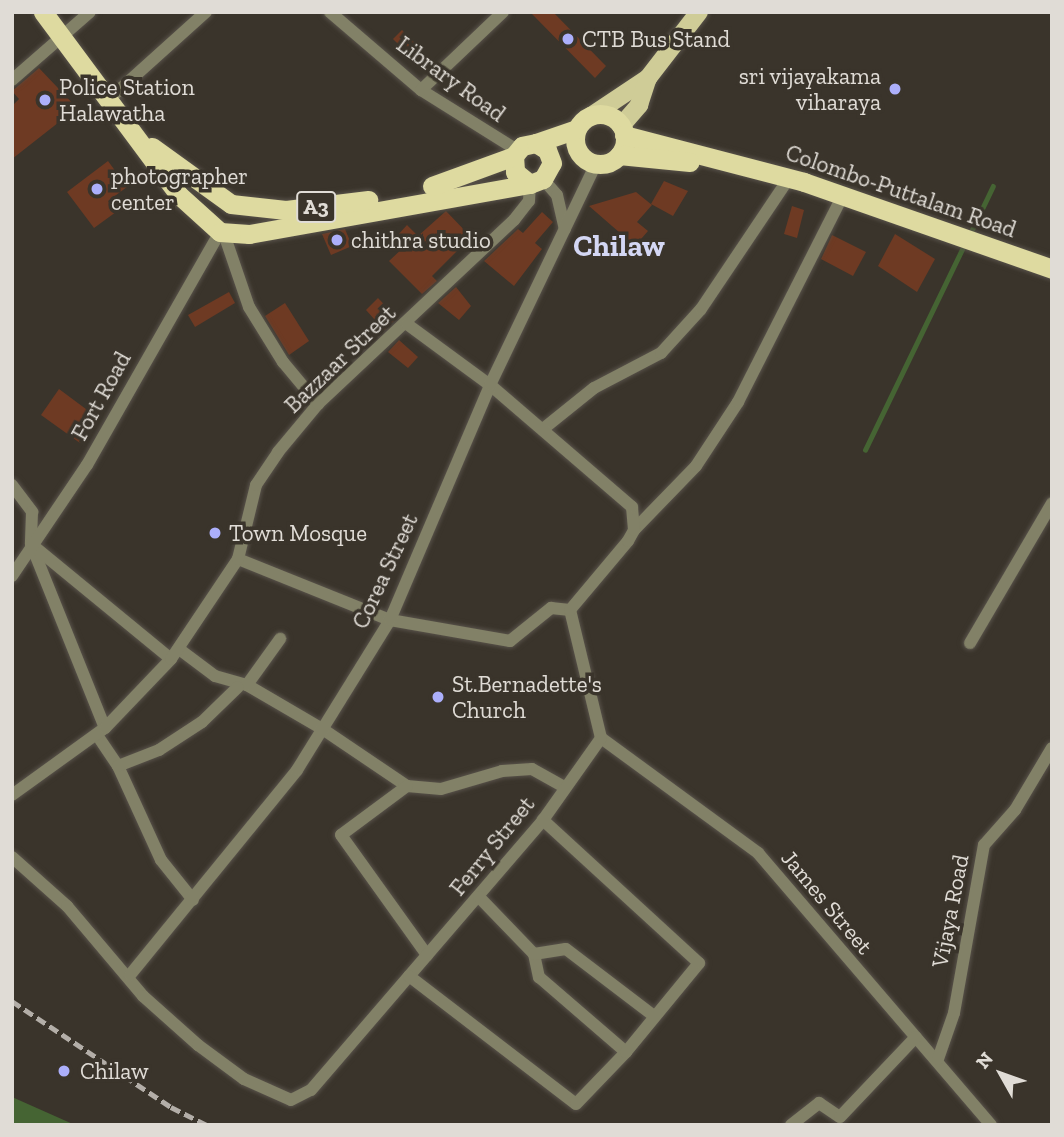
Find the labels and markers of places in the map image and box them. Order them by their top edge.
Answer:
place label: CTB Bus Stand [582,25,730,53]
marker: CTB Bus Stand [560,31,576,47]
place label: sri vijayakama viharaya [738,62,881,116]
place label: Police Station Halawatha [59,73,195,127]
marker: sri vijayakama viharaya [887,81,903,97]
marker: Police Station Halawatha [37,92,53,108]
place label: photographer center [111,162,248,216]
marker: photographer center [89,181,105,197]
place label: chithra studio [351,226,491,254]
marker: chithra studio [329,232,345,248]
place label: Town Mosque [229,519,367,547]
marker: Town Mosque [207,525,223,541]
place label: St.Bernadette's Church [452,670,602,724]
marker: St.Bernadette's Church [430,689,446,705]
place label: Chilaw [80,1057,149,1085]
marker: Chilaw [54,1061,74,1081]

